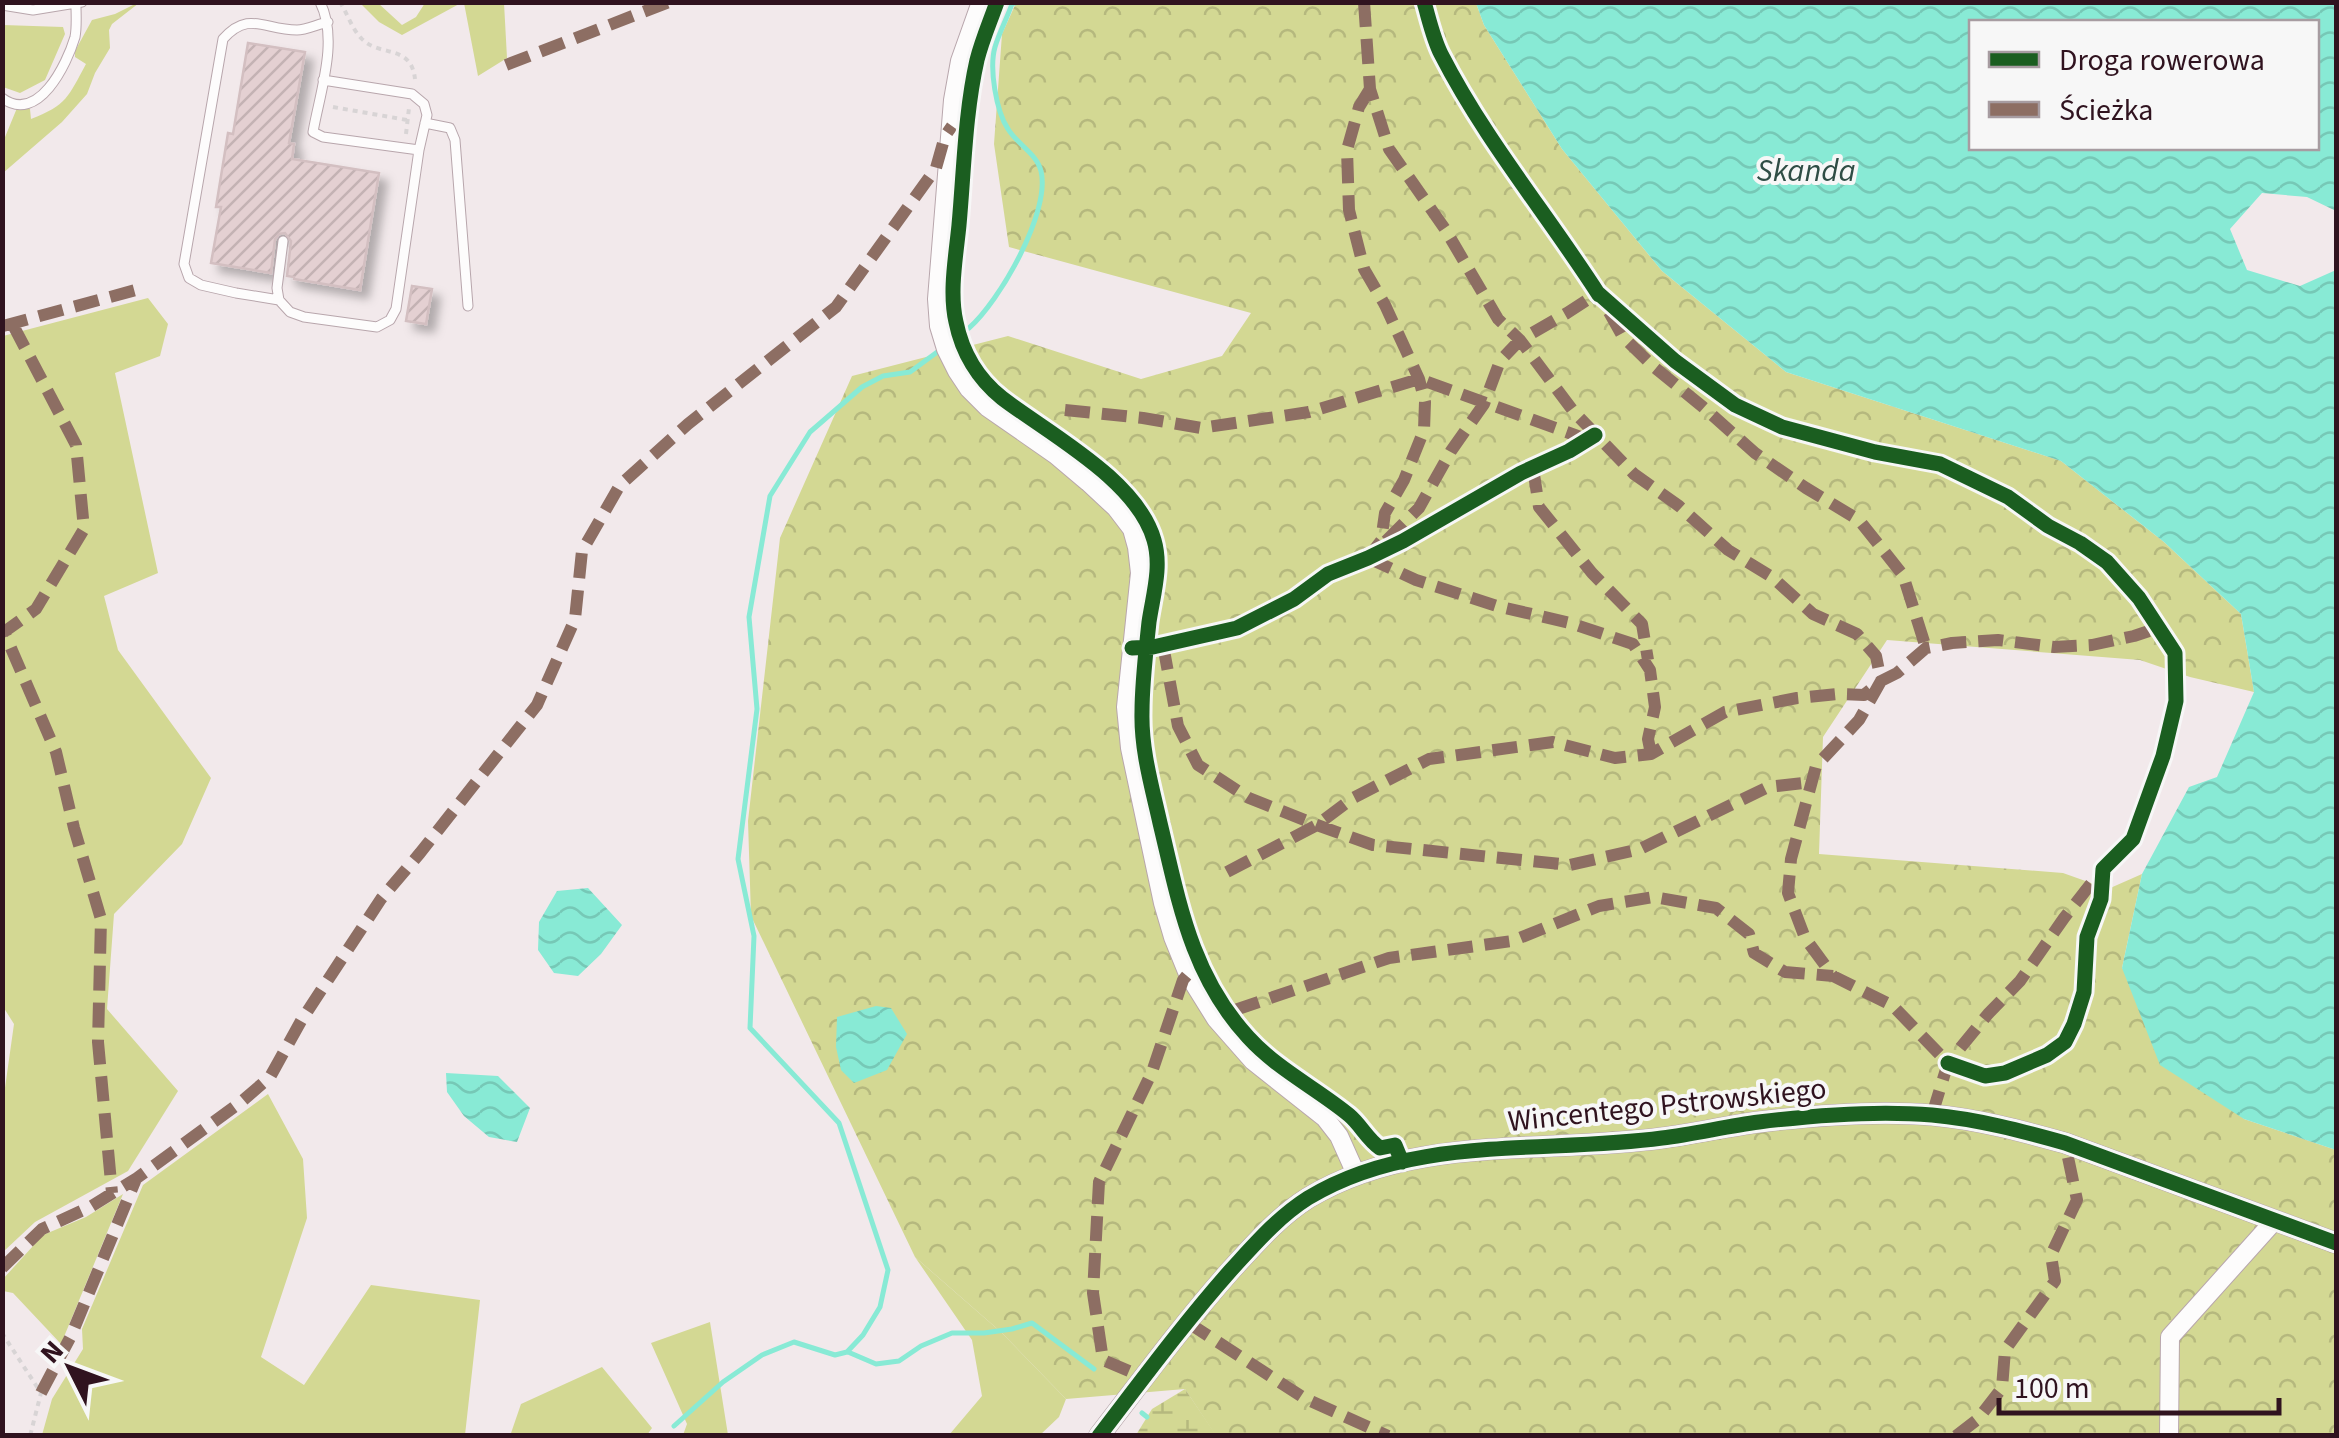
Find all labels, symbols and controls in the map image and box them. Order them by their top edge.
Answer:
legend [1969,20,2319,150]
text: Droga rowerowa [2059,39,2265,82]
text: Ścieżka [2059,89,2153,132]
water label: Skanda [1756,148,1856,194]
street label: Wincentego Pstrowskiego [1506,1067,1828,1143]
north arrow [20,1318,120,1418]
text: N [31,1332,73,1372]
scale bar [1999,1353,2279,1415]
text: 100 m [2014,1367,2090,1410]

